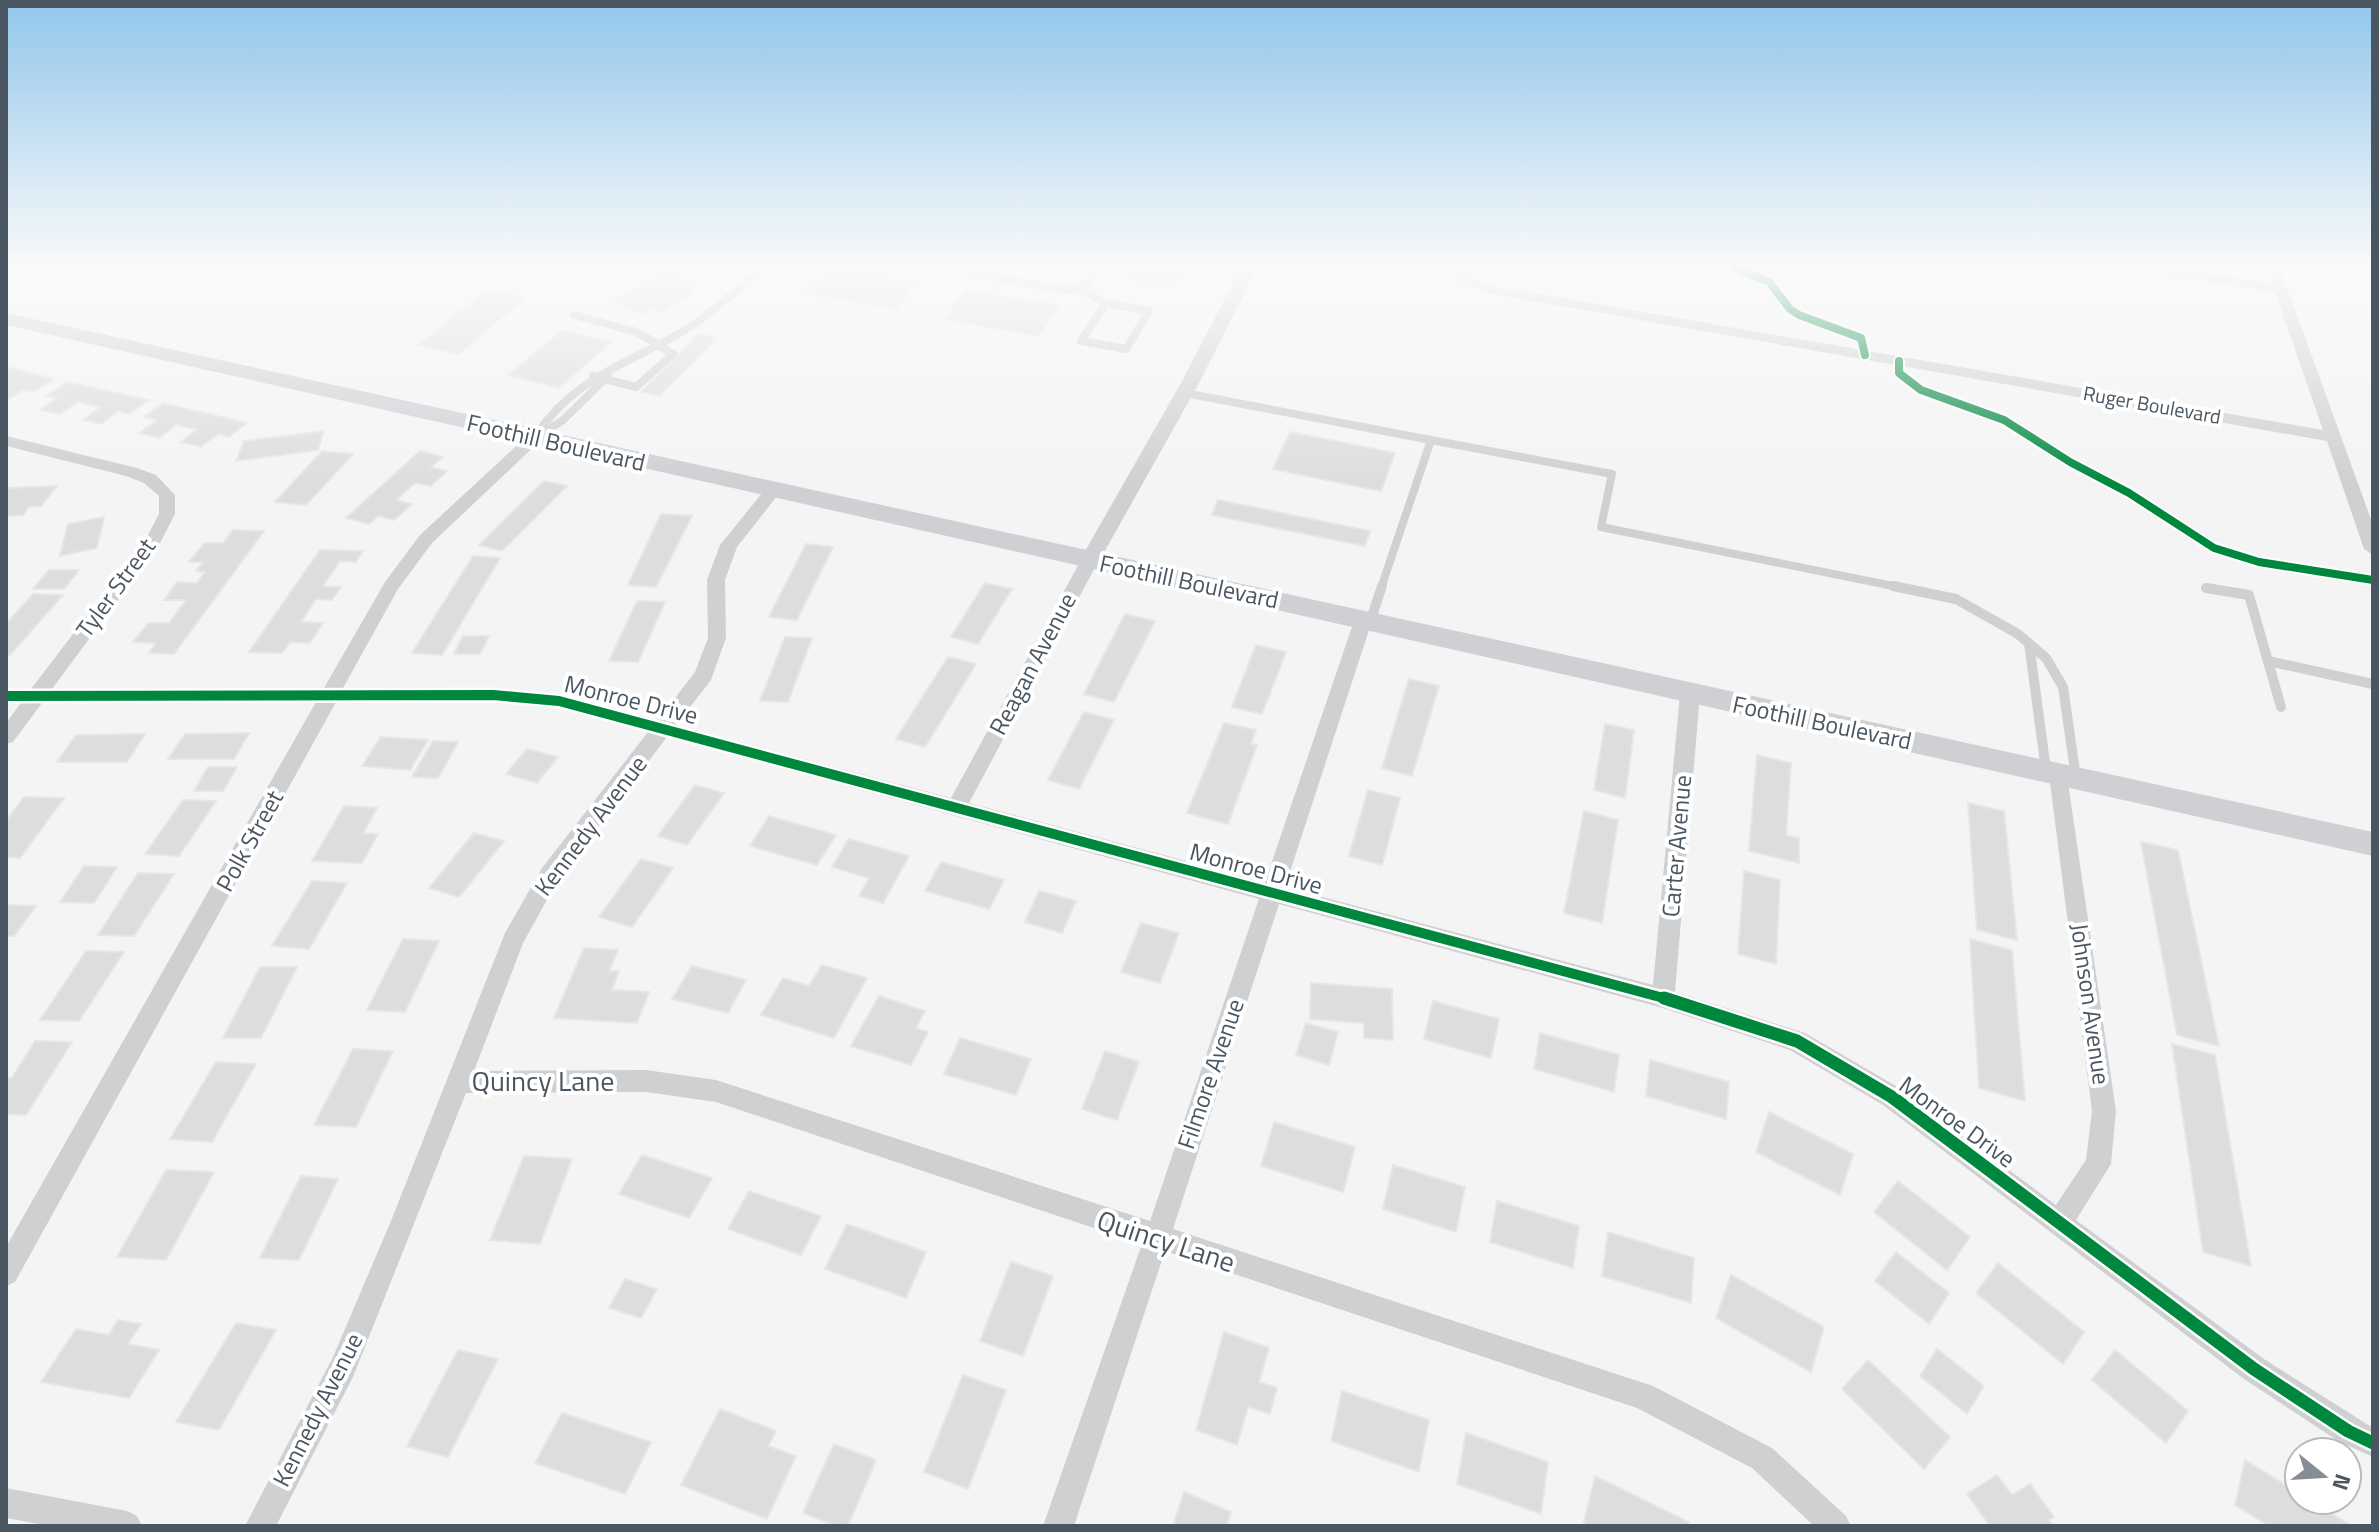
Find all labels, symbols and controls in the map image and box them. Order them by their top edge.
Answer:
street label: Ruger Boulevard [2081,377,2223,432]
street label: Foothill Boulevard [463,404,649,480]
street label: Tyler Street [67,530,164,645]
street label: Foothill Boulevard [1096,544,1282,618]
street label: Reagan Avenue [980,586,1085,741]
street label: Monroe Drive [561,665,702,733]
street label: Foothill Boulevard [1729,685,1915,759]
street label: Kennedy Avenue [525,747,655,903]
street label: Carter Avenue [1652,773,1700,919]
street label: Polk Street [206,783,292,898]
street label: Monroe Drive [1186,833,1327,903]
street label: Johnson Avenue [2062,921,2120,1087]
street label: Filmore Avenue [1168,994,1253,1154]
street label: Quincy Lane [471,1059,615,1102]
street label: Monroe Drive [1892,1067,2023,1176]
street label: Quincy Lane [1091,1198,1241,1283]
street label: Kennedy Avenue [263,1327,371,1493]
north arrow [2283,1436,2363,1516]
text: N [2323,1470,2361,1495]

